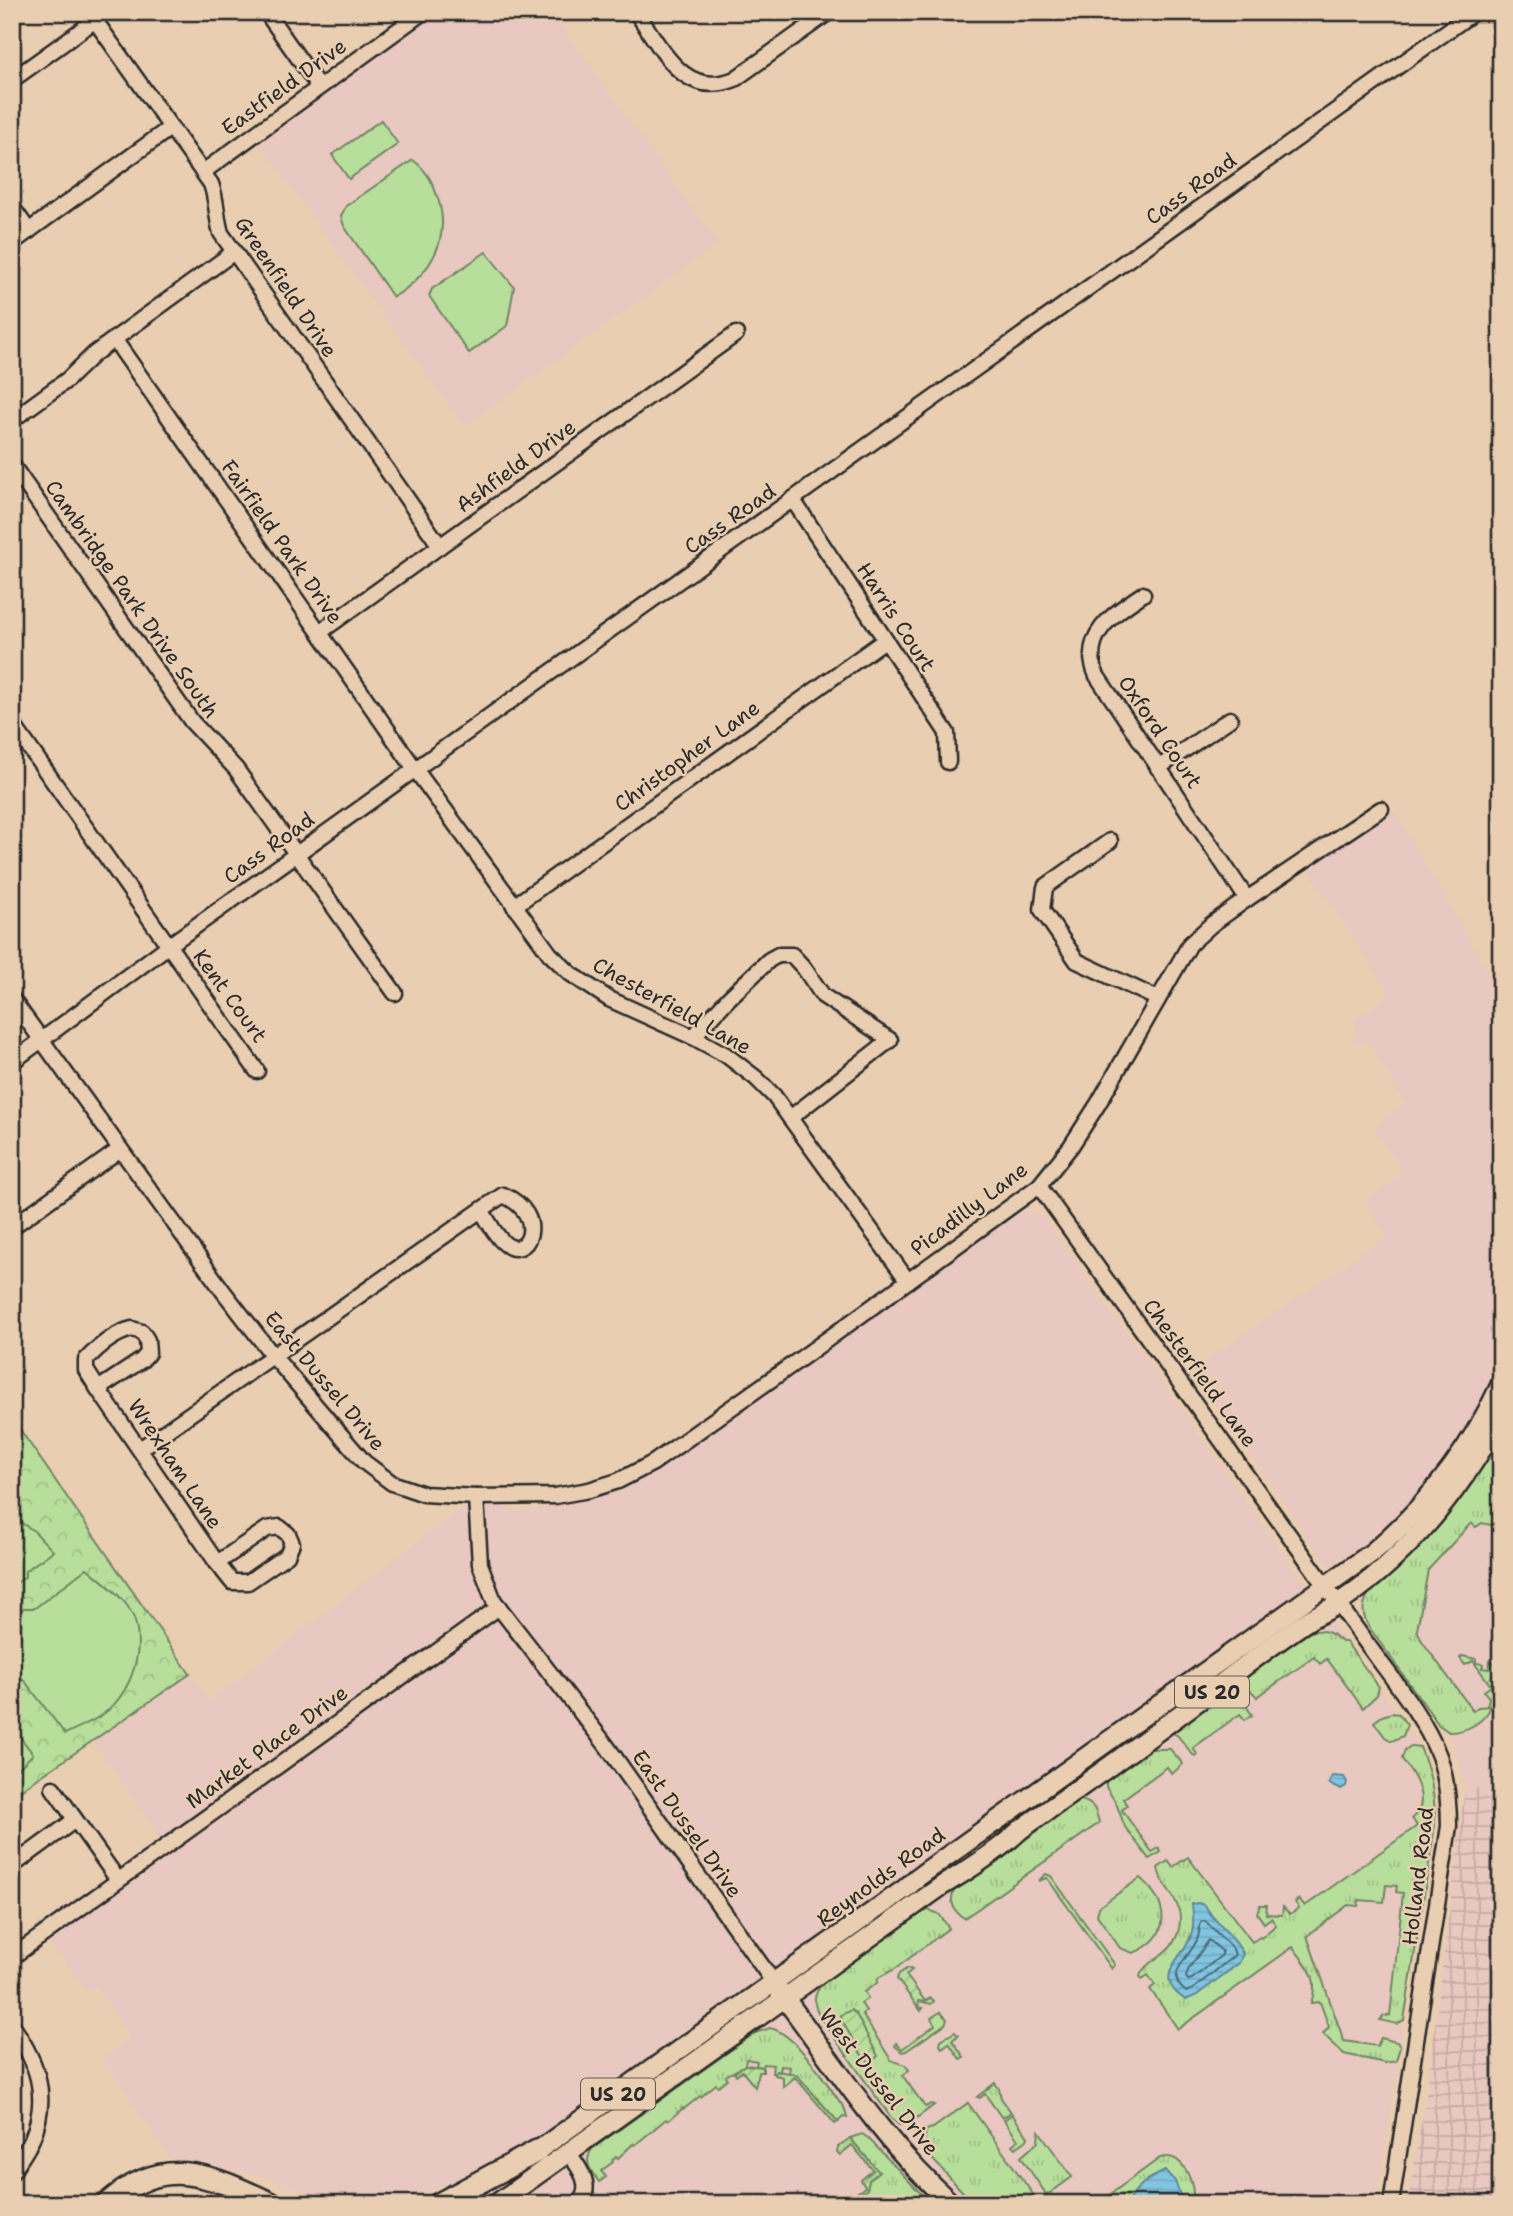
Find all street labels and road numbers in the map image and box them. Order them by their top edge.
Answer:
street label: Eastfield Drive [216,32,352,142]
street label: Cass Road [1140,147,1242,231]
street label: Greenfield Drive [228,211,344,363]
street label: Ashfield Drive [451,413,581,519]
street label: Fairfield Park Drive [215,454,349,630]
street label: Cambridge Park Drive South [39,474,225,724]
street label: Cass Road [679,477,781,561]
street label: Harris Court [850,557,942,677]
street label: Oxford Court [1112,670,1208,794]
street label: Christopher Lane [609,694,765,818]
street label: Cass Road [218,806,320,890]
street label: Kent Court [187,944,273,1048]
street label: Chesterfield Lane [588,951,756,1061]
street label: Picadilly Lane [905,1156,1033,1262]
street label: Chesterfield Lane [1137,1293,1263,1453]
street label: East Dussel Drive [258,1305,392,1457]
street label: Wrexham Lane [121,1393,229,1535]
road number: US 20 [1175,1676,1249,1708]
street label: Market Place Drive [180,1679,354,1815]
street label: East Dussel Drive [625,1744,749,1904]
street label: Holland Road [1396,1805,1440,1947]
street label: Reynolds Road [811,1821,951,1933]
street label: West Dussel Drive [813,2003,945,2161]
road number: US 20 [581,2078,655,2110]

